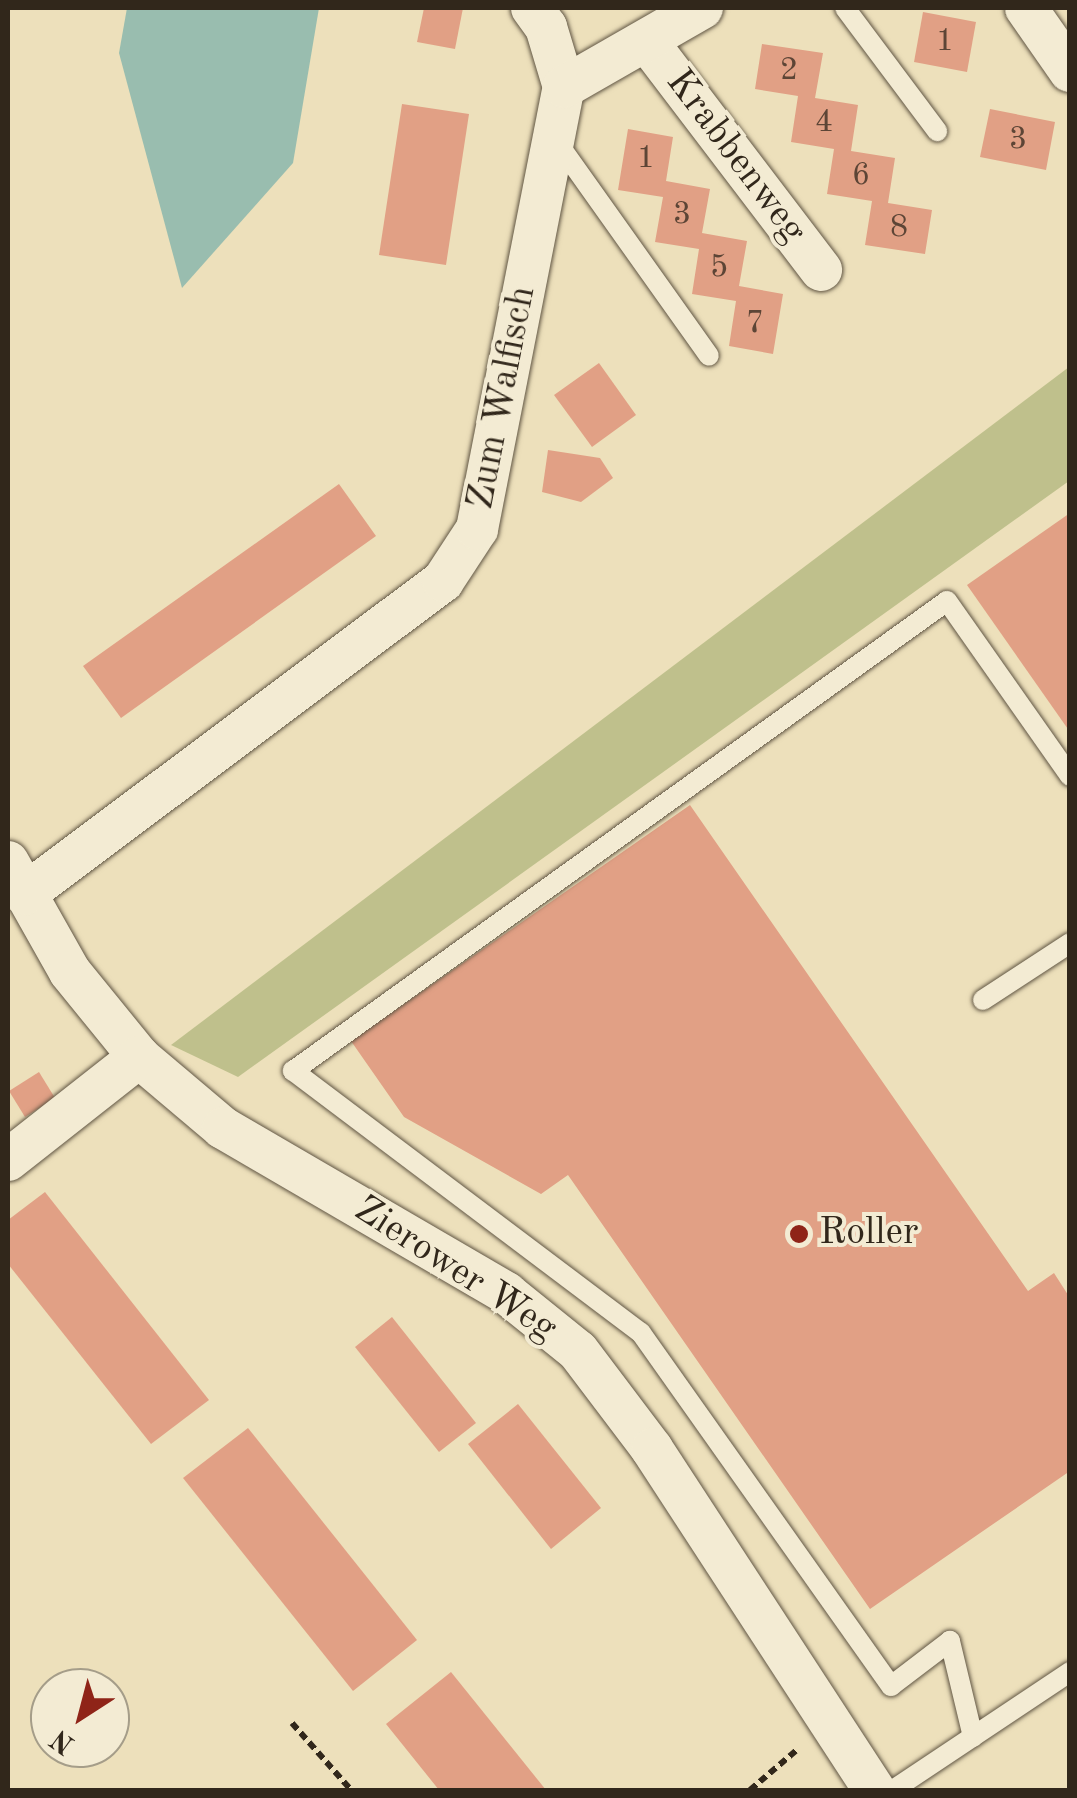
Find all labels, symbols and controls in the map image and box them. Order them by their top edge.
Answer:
house number: 1 [936,23,954,61]
house number: 2 [780,52,798,90]
street label: Krabbenweg [655,61,815,253]
house number: 4 [815,104,833,142]
house number: 3 [1009,121,1027,159]
house number: 1 [637,140,655,178]
house number: 6 [852,157,870,195]
house number: 3 [673,196,691,234]
house number: 8 [890,209,908,247]
house number: 5 [710,249,728,287]
street label: Zum Walfisch [459,283,547,513]
house number: 7 [746,305,764,343]
street label: Zierower Weg [345,1188,565,1352]
place label: Roller [819,1211,919,1257]
marker: Roller [788,1223,810,1245]
north arrow [30,1668,130,1768]
text: N [47,1723,80,1758]

